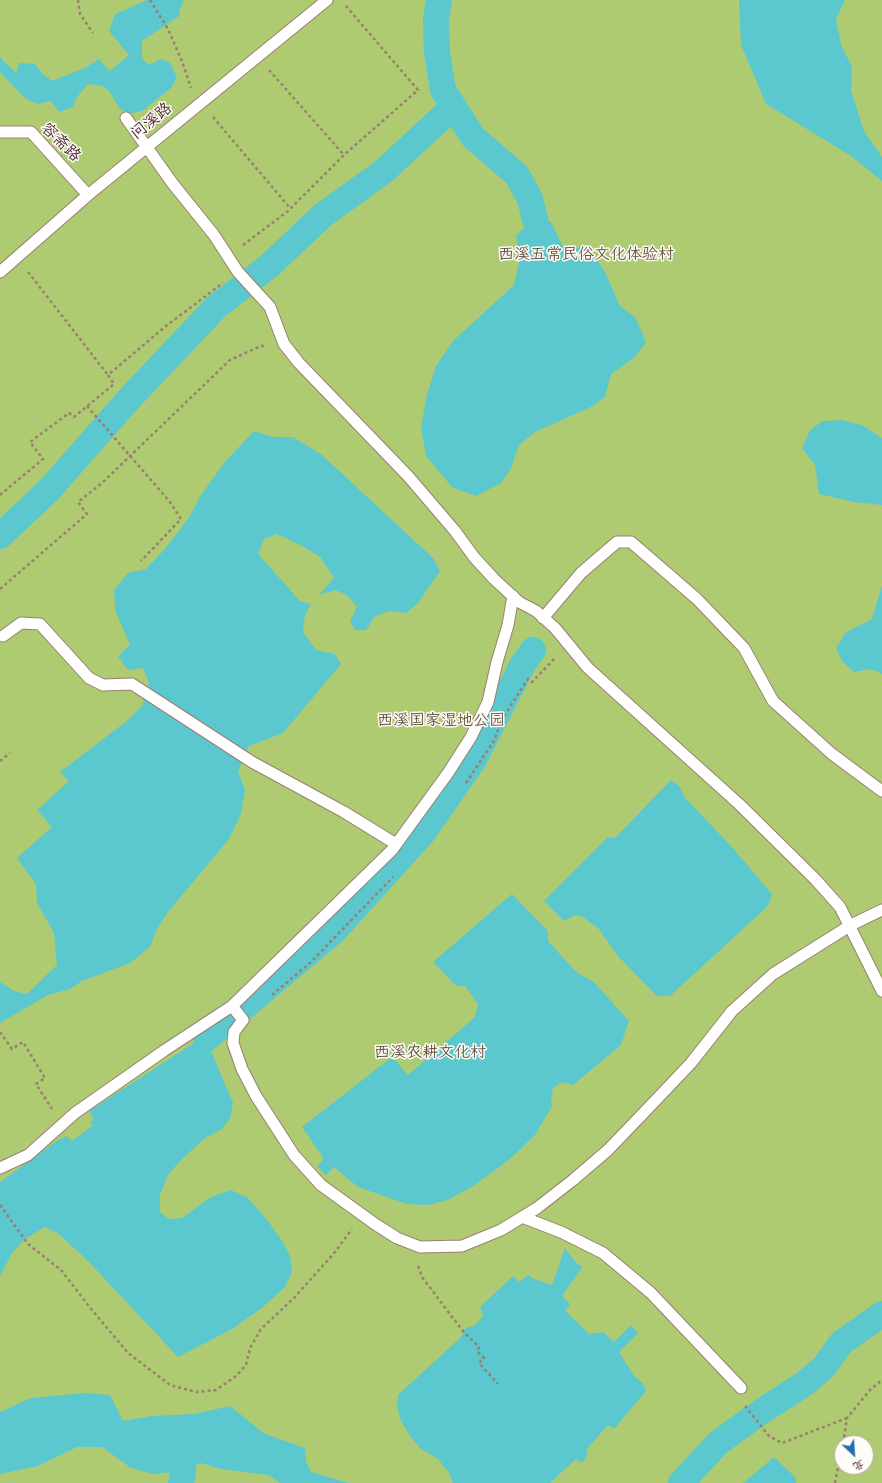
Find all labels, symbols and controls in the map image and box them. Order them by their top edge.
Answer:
street label: 问溪路 [127,99,177,145]
street label: 容斋路 [36,119,84,167]
park label: 西溪五常民俗文化体验村 [498,246,674,266]
park label: 西溪国家湿地公园 [377,712,505,732]
park label: 西溪农耕文化村 [374,1044,486,1064]
north arrow [834,1435,874,1475]
text: 北 [851,1456,867,1474]

